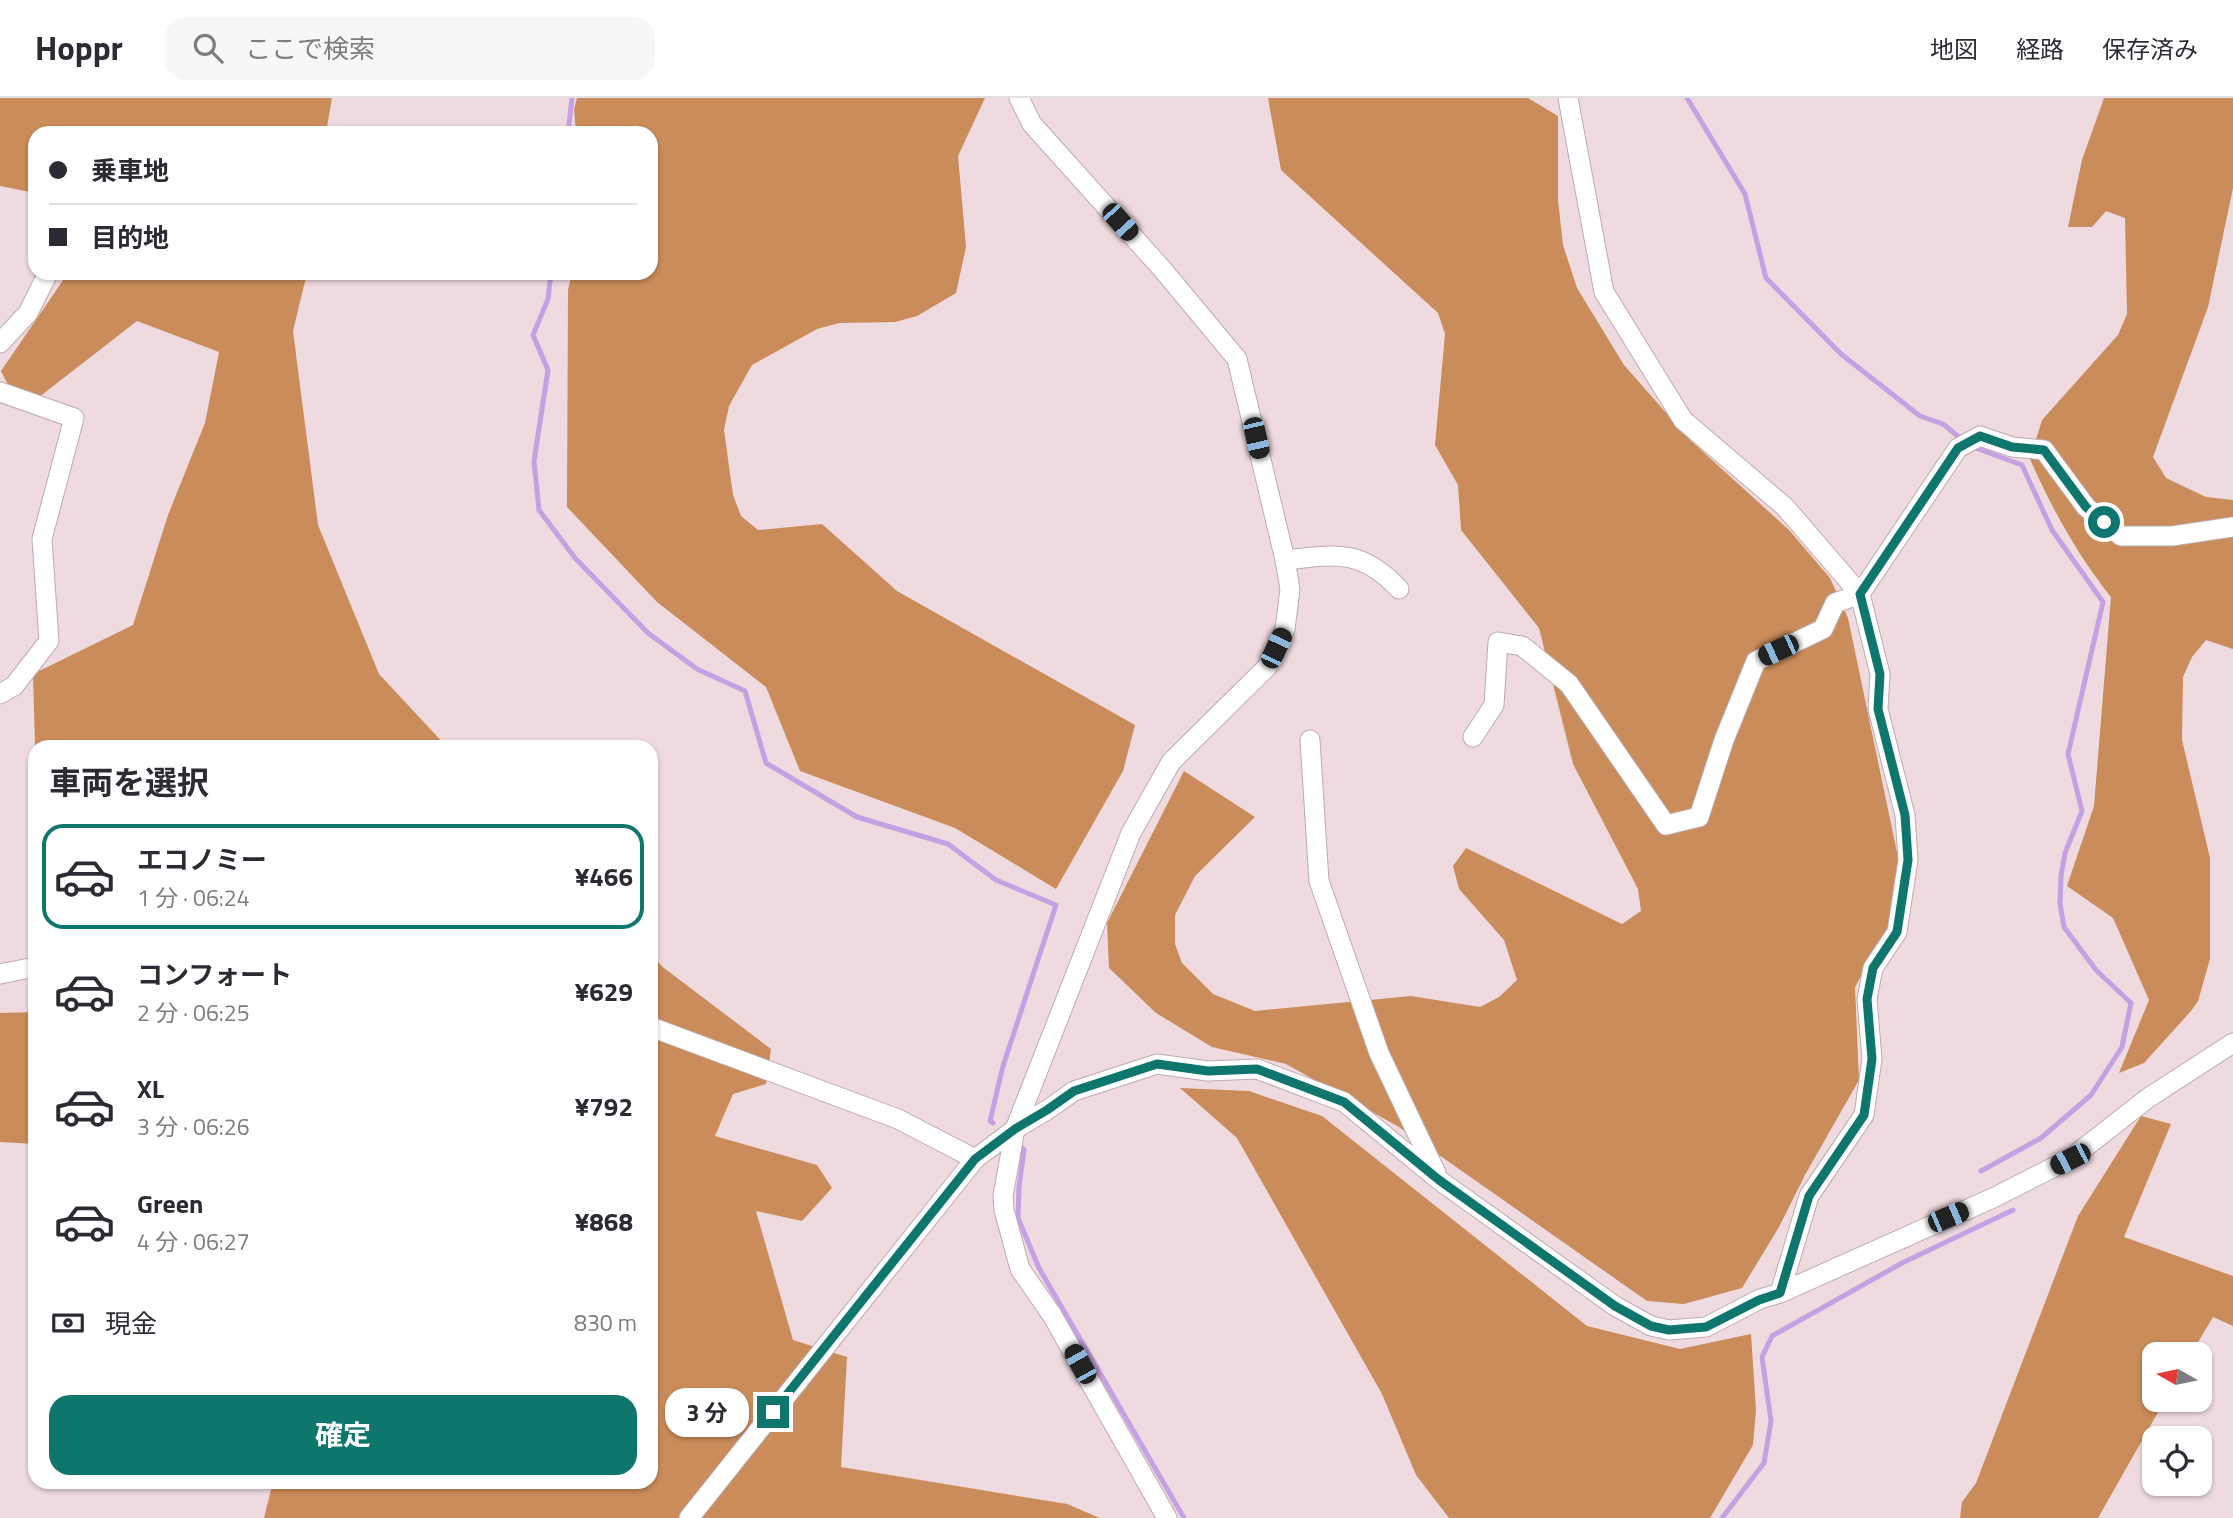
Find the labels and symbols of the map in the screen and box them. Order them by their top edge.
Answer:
car [1099,199,1142,245]
car [1242,415,1271,461]
route start [2088,506,2120,538]
car [1258,625,1295,671]
car [1755,632,1802,668]
car [2047,1140,2094,1178]
car [1925,1199,1972,1235]
car [1061,1341,1100,1387]
north arrow [2142,1342,2212,1412]
callout: 3 分 [664,1388,748,1436]
route end [757,1396,789,1428]

